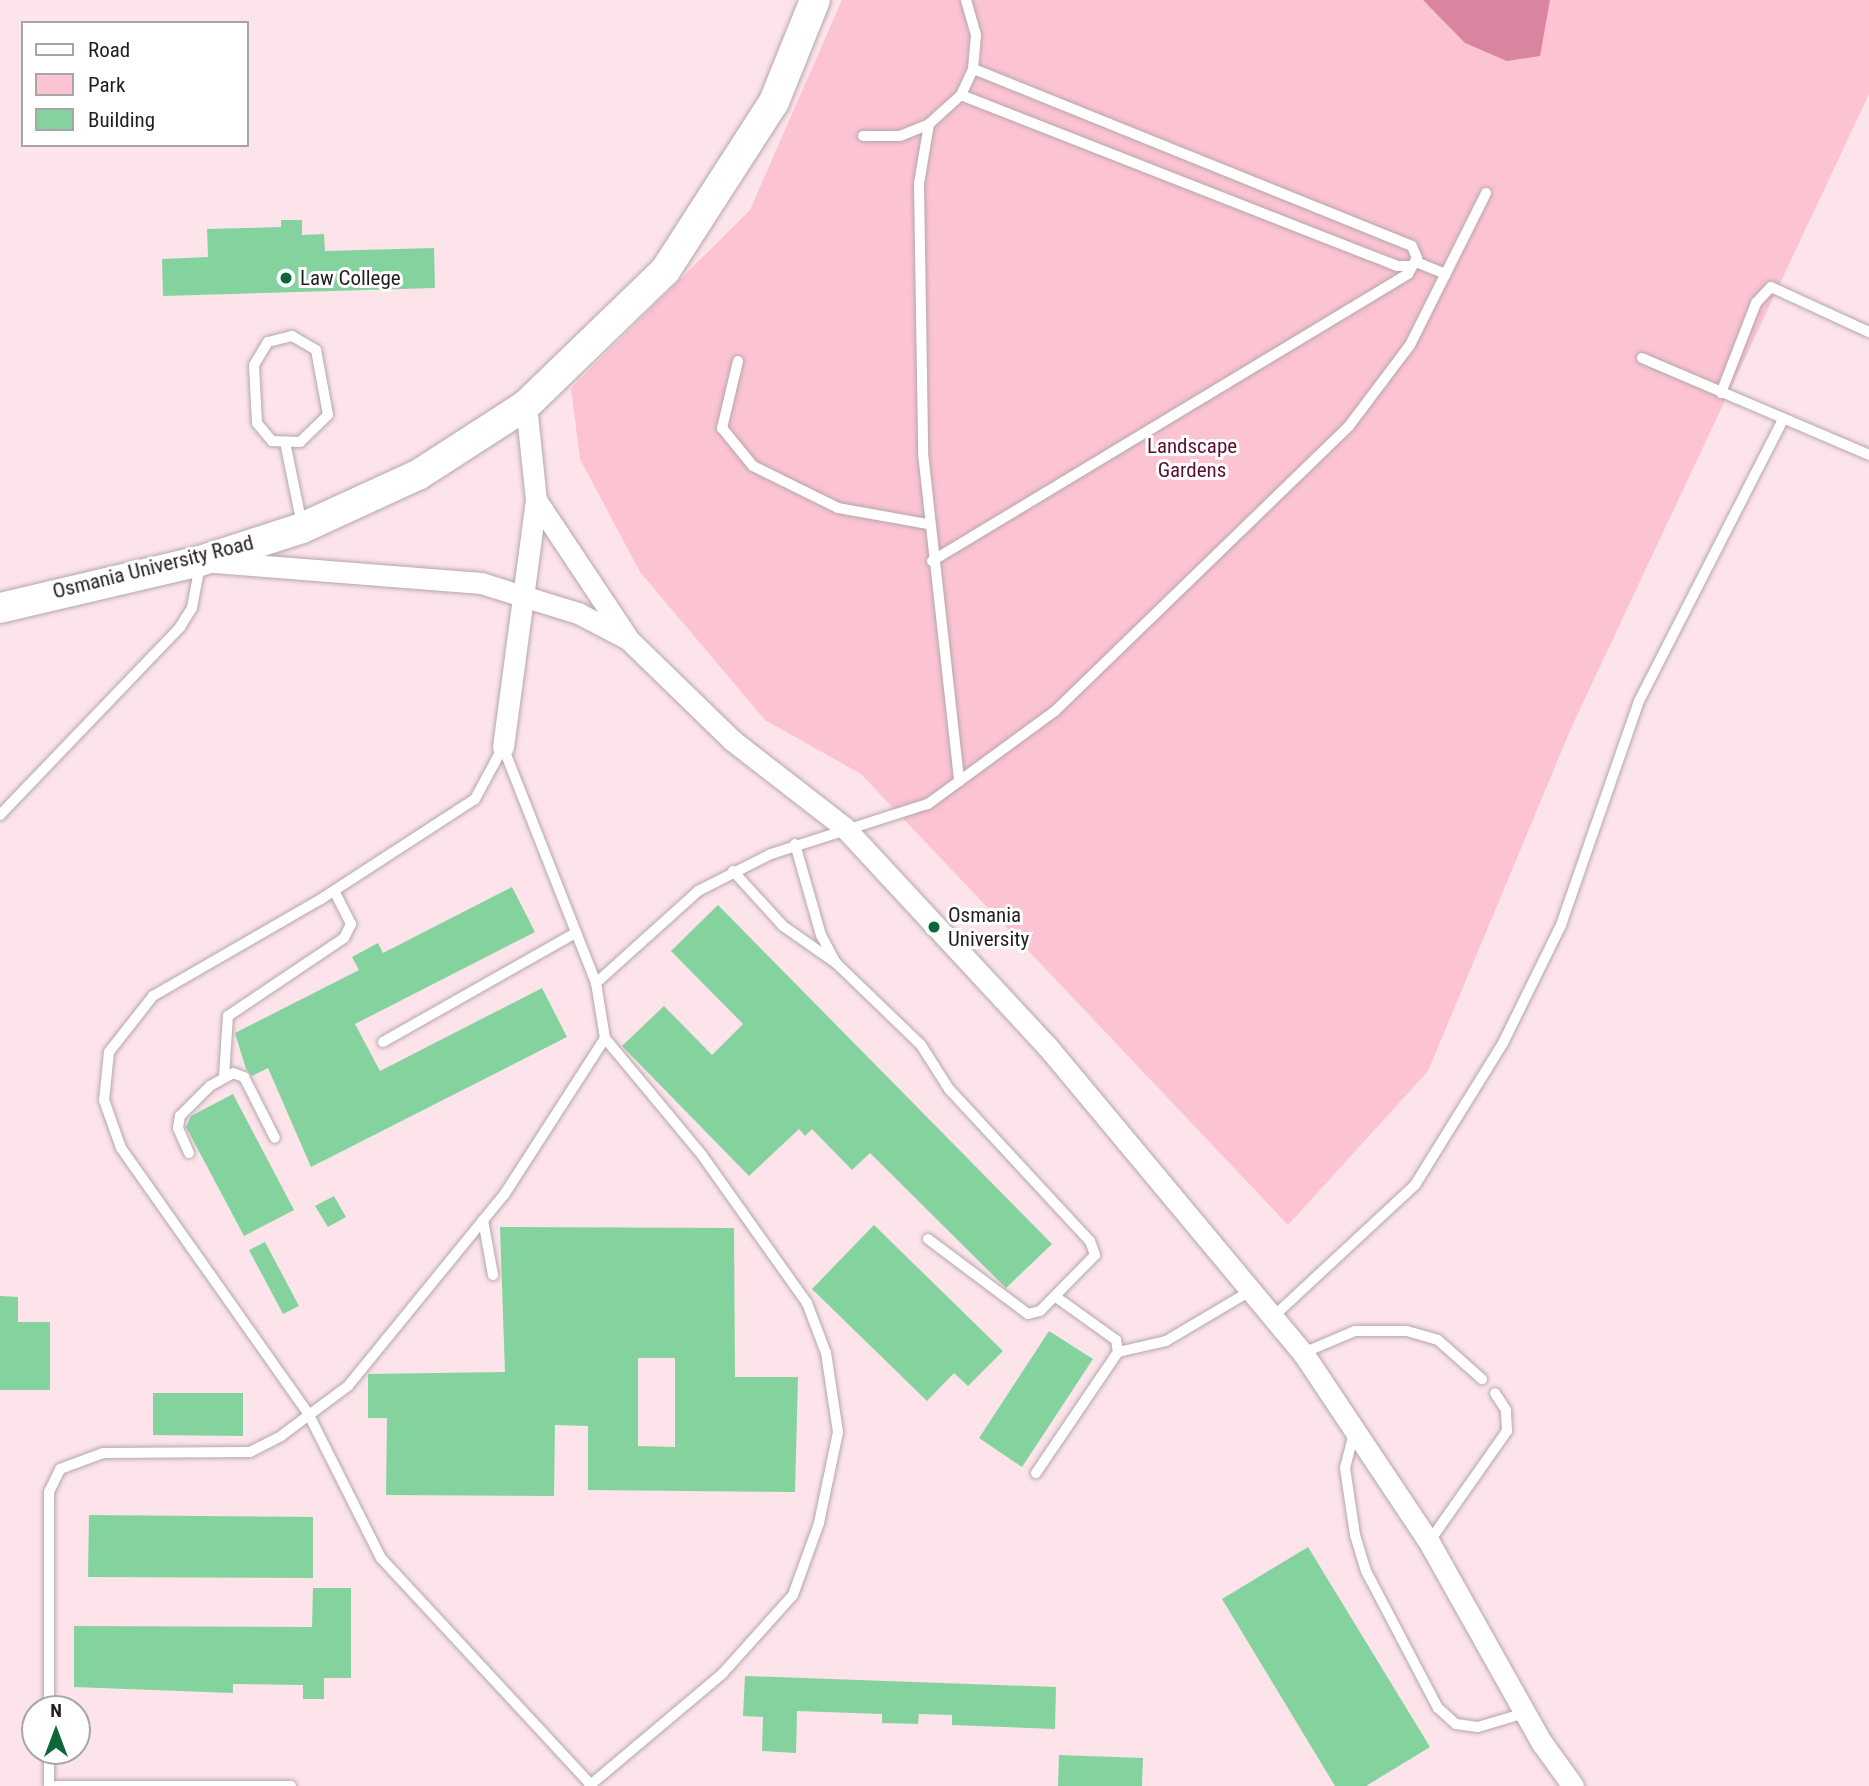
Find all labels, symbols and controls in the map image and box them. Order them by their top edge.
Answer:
legend [21,21,248,147]
text: Road [88,38,130,62]
text: Park [88,73,125,97]
text: Building [88,108,155,132]
place label: Law College [300,265,401,291]
marker: Law College [278,270,294,286]
park label: Landscape Gardens [1147,433,1237,483]
street label: Osmania University Road [50,530,256,604]
place label: Osmania University [948,902,1029,952]
marker: Osmania University [926,919,942,935]
north arrow [21,1695,91,1765]
text: N [50,1699,62,1722]

